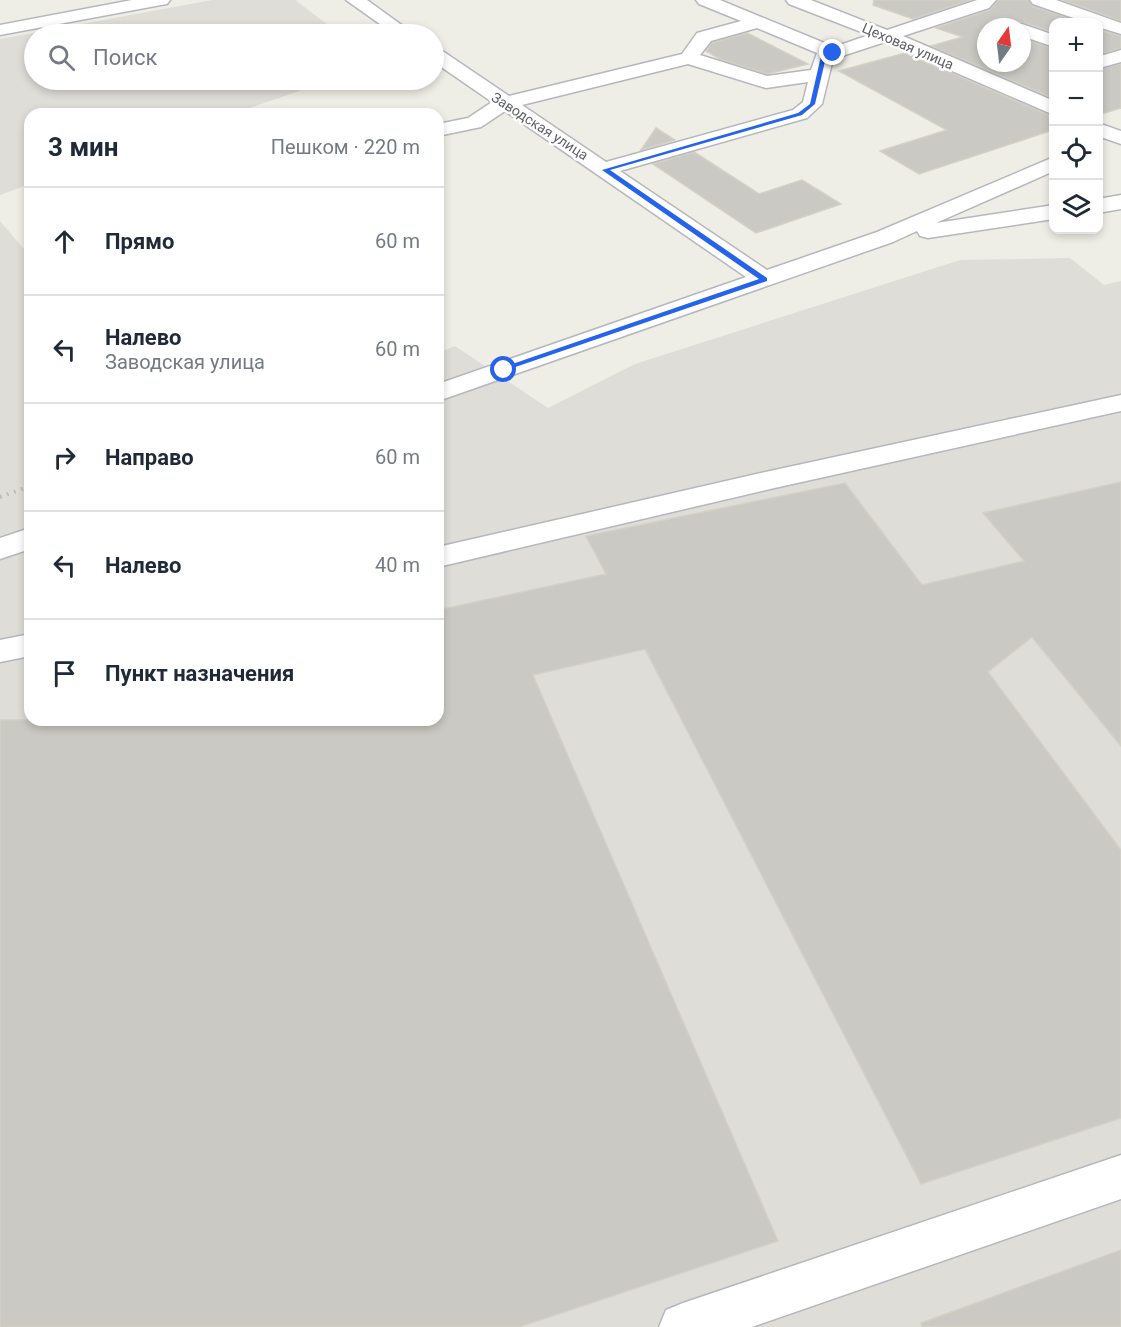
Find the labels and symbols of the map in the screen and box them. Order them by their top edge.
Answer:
north arrow [977,18,1031,72]
street label: Цеховая улица [860,20,956,72]
route end [819,39,845,65]
street label: Заводская улица [489,89,591,163]
route start [490,356,516,382]

